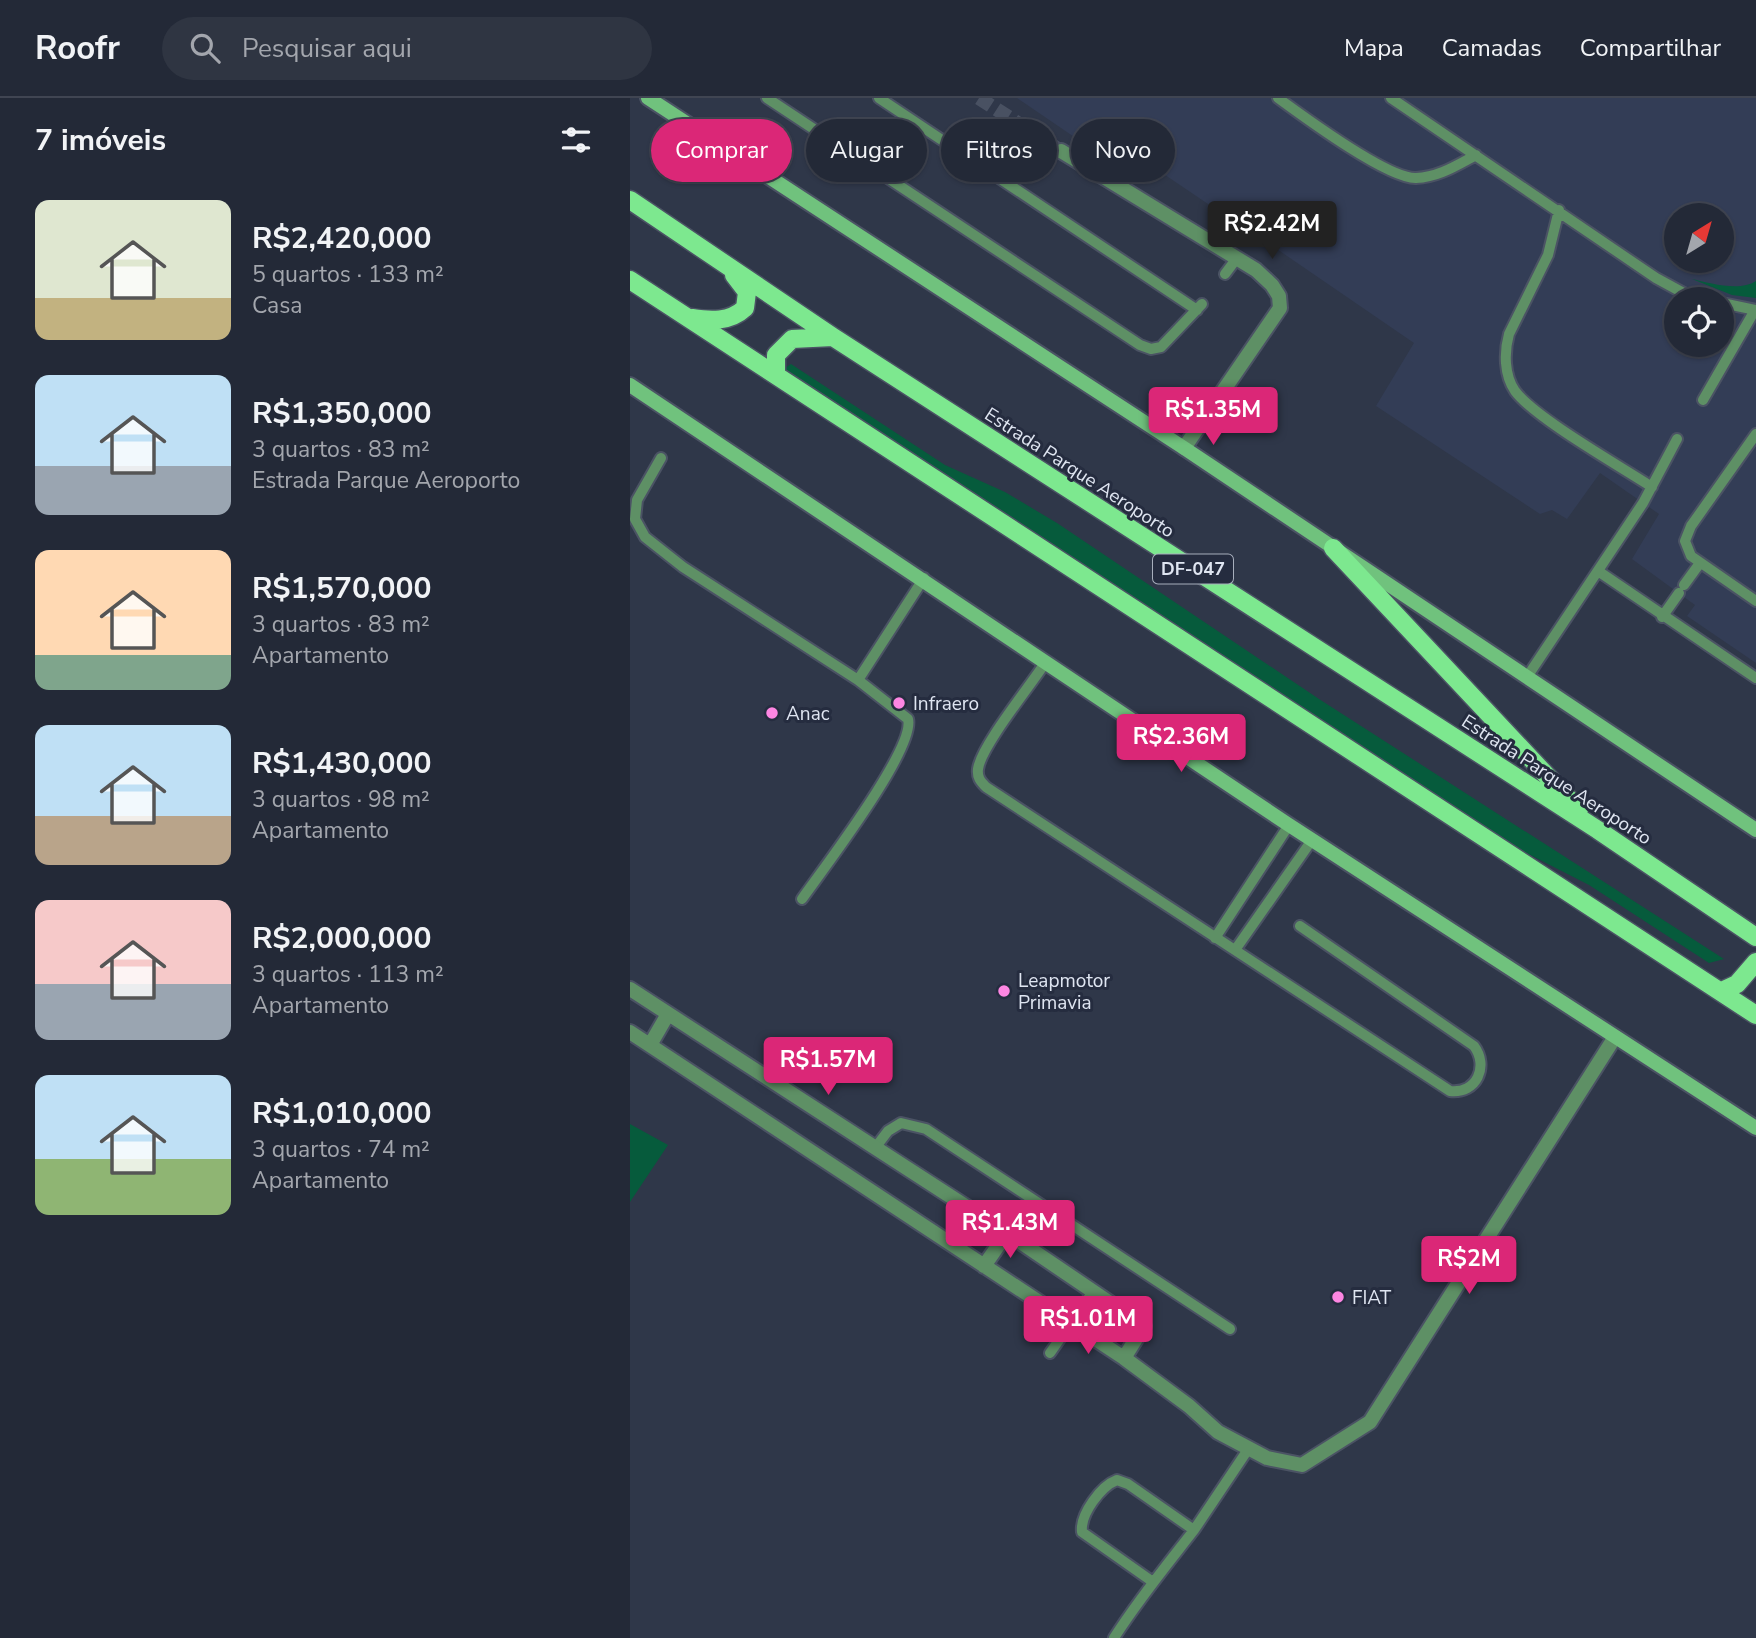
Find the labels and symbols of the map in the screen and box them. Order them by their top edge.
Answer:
pin: R$2.42M [1207,202,1337,261]
north arrow [1664,203,1734,273]
pin: R$1.35M [1148,388,1278,447]
street label: Estrada Parque Aeroporto [979,402,1179,544]
road number: DF-047 [1153,555,1233,584]
place label: Infraero [913,691,979,717]
marker: Infraero [891,695,907,711]
place label: Anac [786,701,830,727]
marker: Anac [764,705,780,721]
street label: Estrada Parque Aeroporto [1456,709,1656,851]
pin: R$2.36M [1116,714,1246,774]
place label: Leapmotor Primavia [1018,968,1110,1016]
marker: Leapmotor Primavia [996,983,1012,999]
pin: R$1.57M [763,1038,893,1097]
pin: R$1.43M [945,1200,1075,1260]
pin: R$2M [1428,1236,1510,1296]
place label: FIAT [1352,1285,1392,1311]
marker: FIAT [1330,1289,1346,1305]
pin: R$1.01M [1023,1296,1153,1356]

